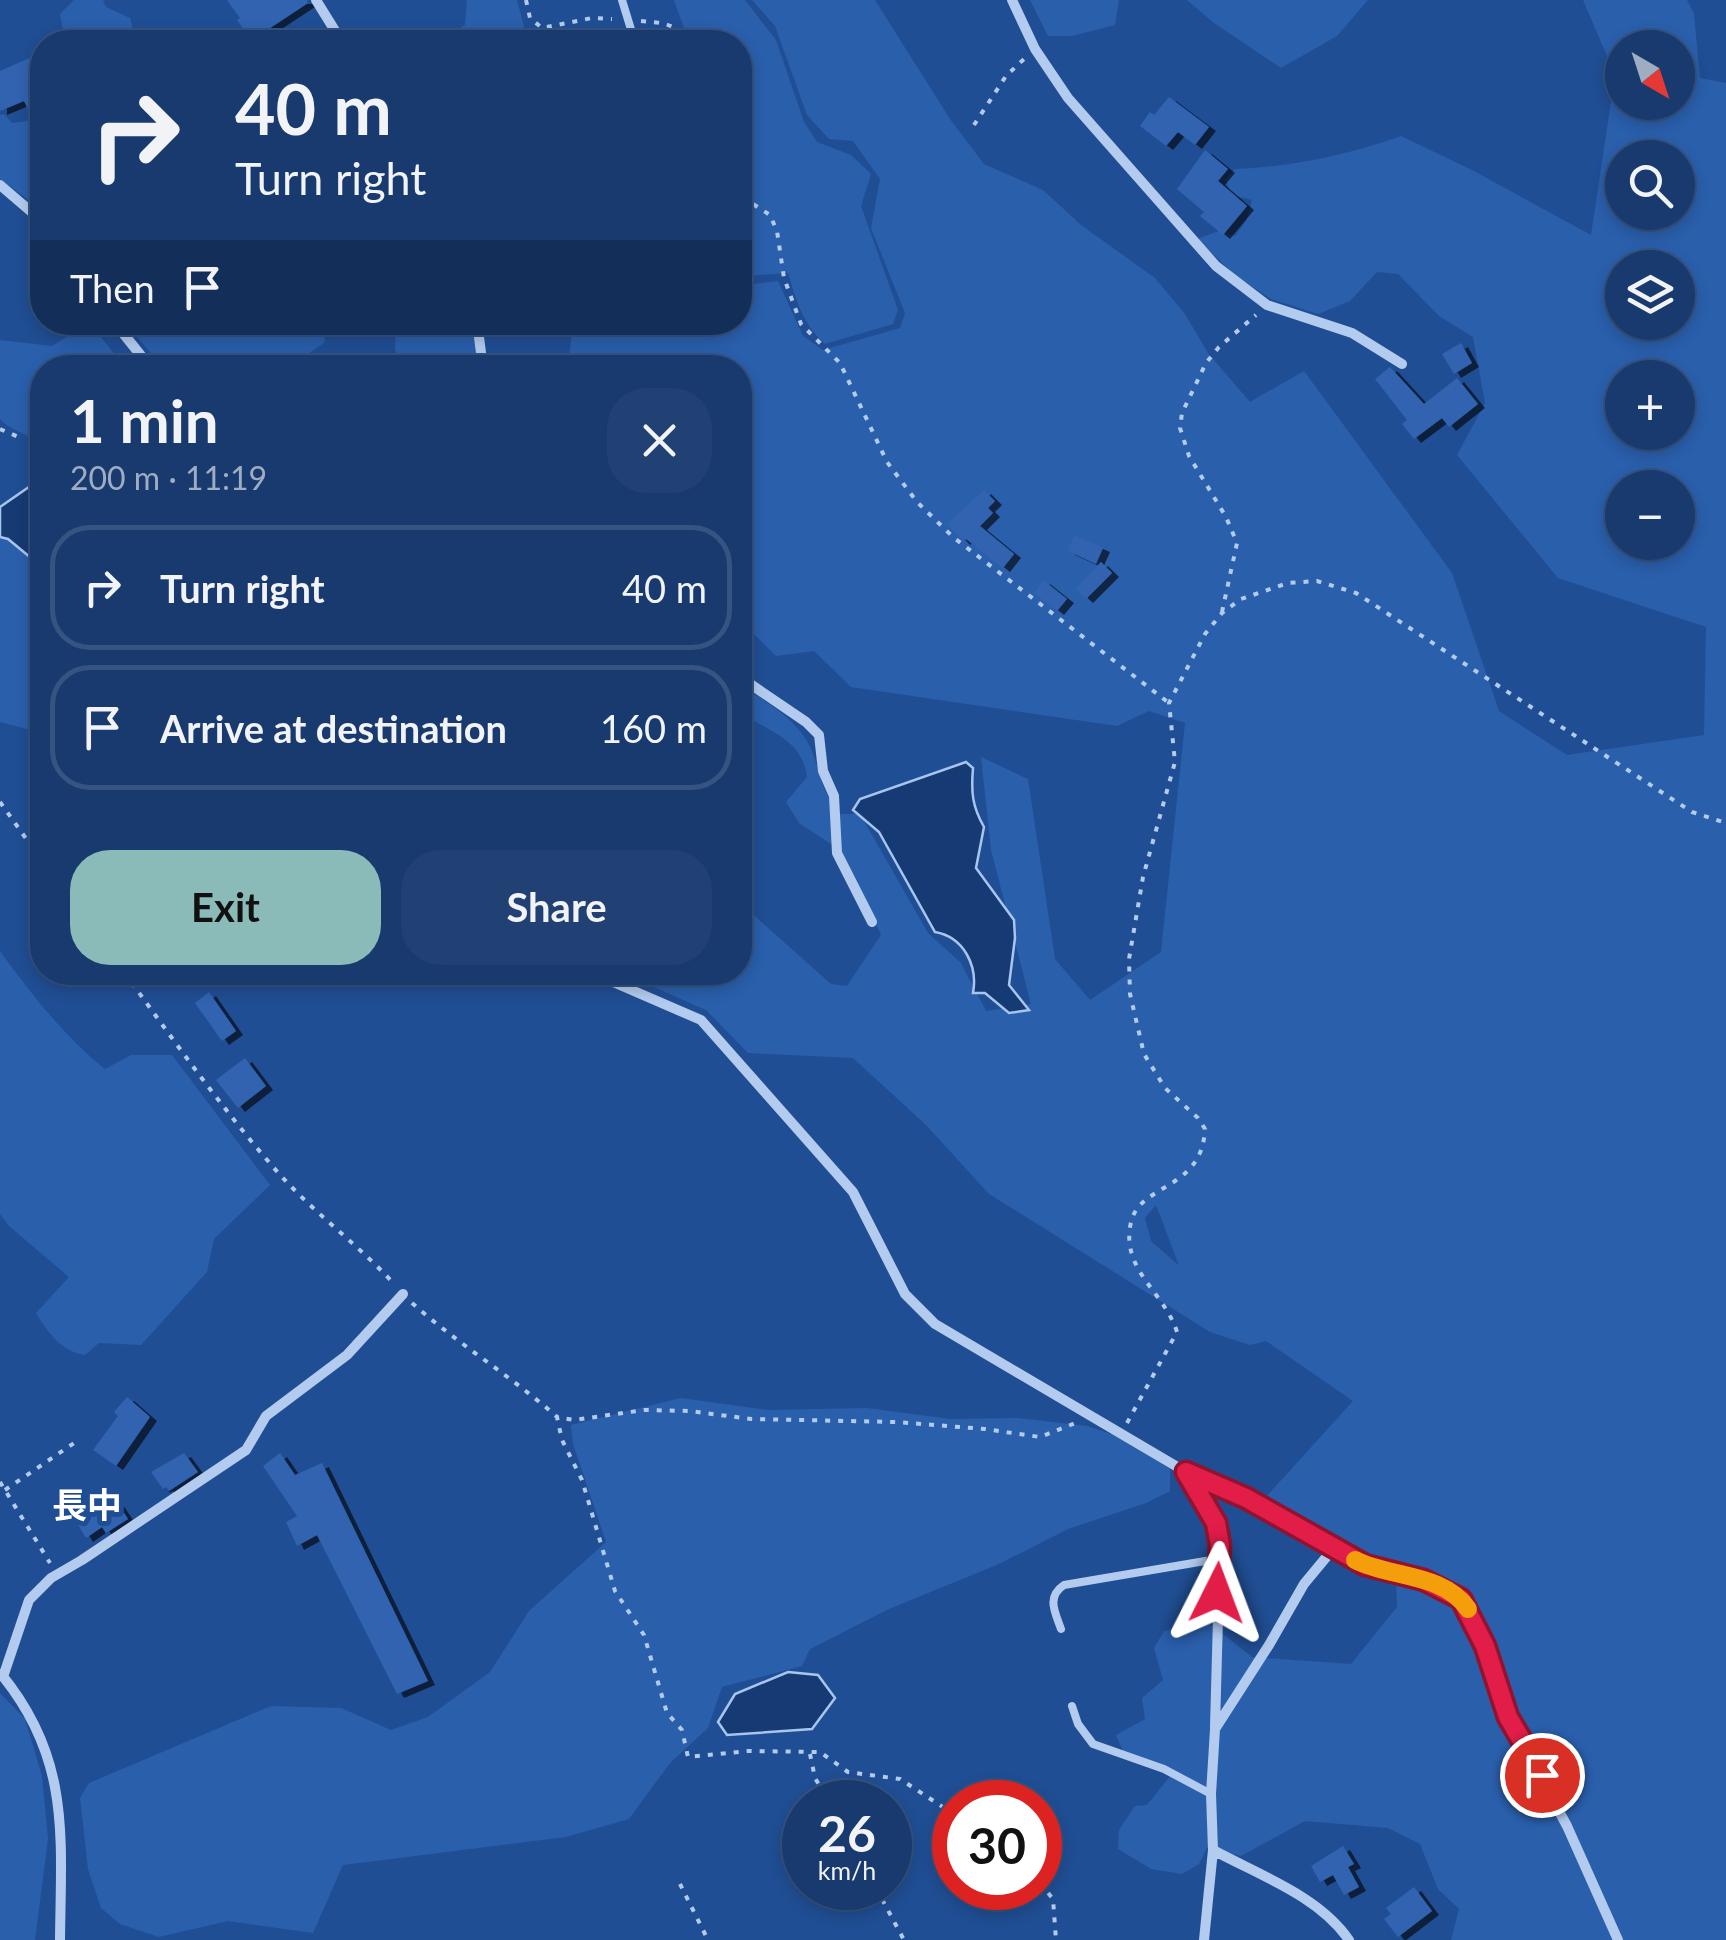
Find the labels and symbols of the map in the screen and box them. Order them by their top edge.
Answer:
north arrow [1605,30,1695,120]
district label: 長中 [52,1483,122,1525]
position arrow [1165,1541,1269,1645]
pin [1500,1733,1585,1818]
speed limit sign: 30 [932,1780,1062,1910]

